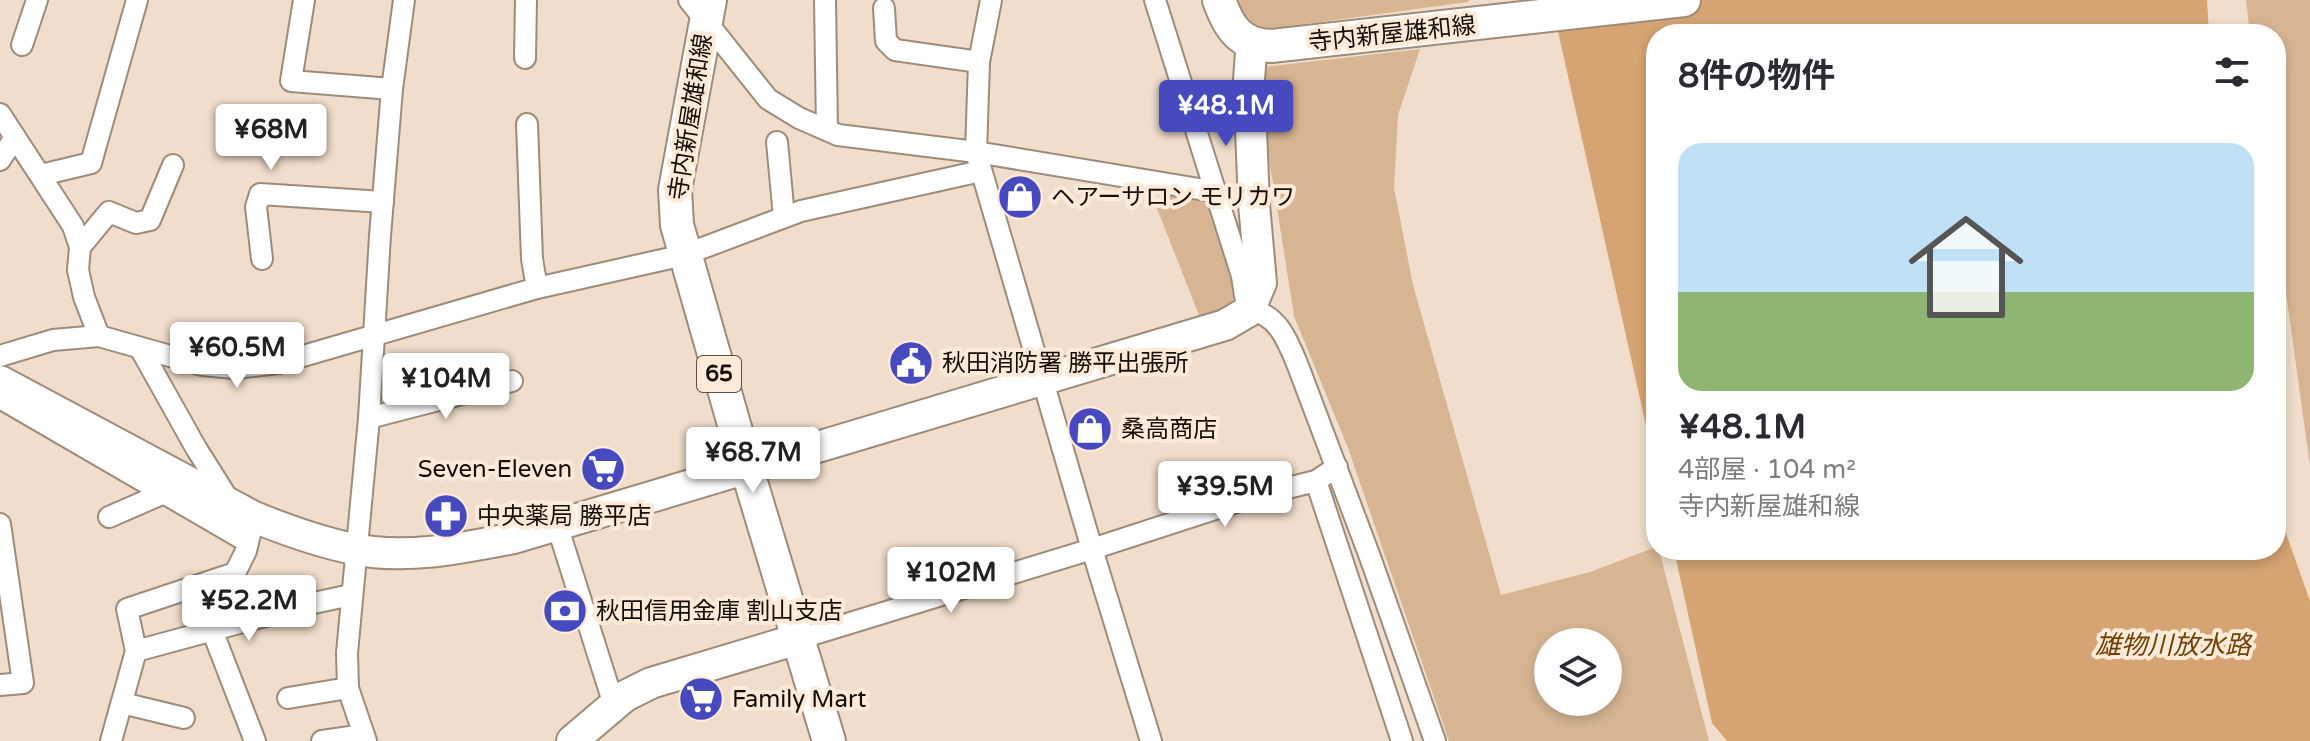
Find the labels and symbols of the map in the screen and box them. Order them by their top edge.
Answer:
street label: 寺内新屋雄和線 [1307,11,1477,57]
street label: 寺内新屋雄和線 [664,32,718,202]
pin: ¥48.1M [1161,80,1291,148]
pin: ¥68M [224,104,318,172]
shop icon: ヘアーサロン モリカワ [996,173,1044,221]
place label: ヘアーサロン モリカワ [1051,183,1295,212]
pin: ¥60.5M [172,322,302,390]
public building icon: 秋田消防署 勝平出張所 [887,339,935,387]
place label: 秋田消防署 勝平出張所 [942,349,1188,378]
pin: ¥104M [390,353,502,421]
road number: 65 [697,356,741,392]
shop icon: 桑高商店 [1066,405,1114,453]
place label: 桑高商店 [1121,415,1217,444]
pin: ¥68.7M [688,427,818,495]
supermarket icon: Seven-Eleven [579,445,627,493]
place label: Seven-Eleven [418,455,572,484]
pin: ¥39.5M [1160,461,1290,529]
pharmacy icon: 中央薬局 勝平店 [422,492,470,540]
place label: 中央薬局 勝平店 [477,502,651,531]
pin: ¥102M [895,547,1007,615]
pin: ¥52.2M [184,575,314,643]
bank icon: 秋田信用金庫 割山支店 [541,587,589,635]
place label: 秋田信用金庫 割山支店 [596,597,842,626]
water label: 雄物川放水路 [2095,630,2253,661]
supermarket icon: Family Mart [677,675,725,723]
place label: Family Mart [732,685,866,714]

